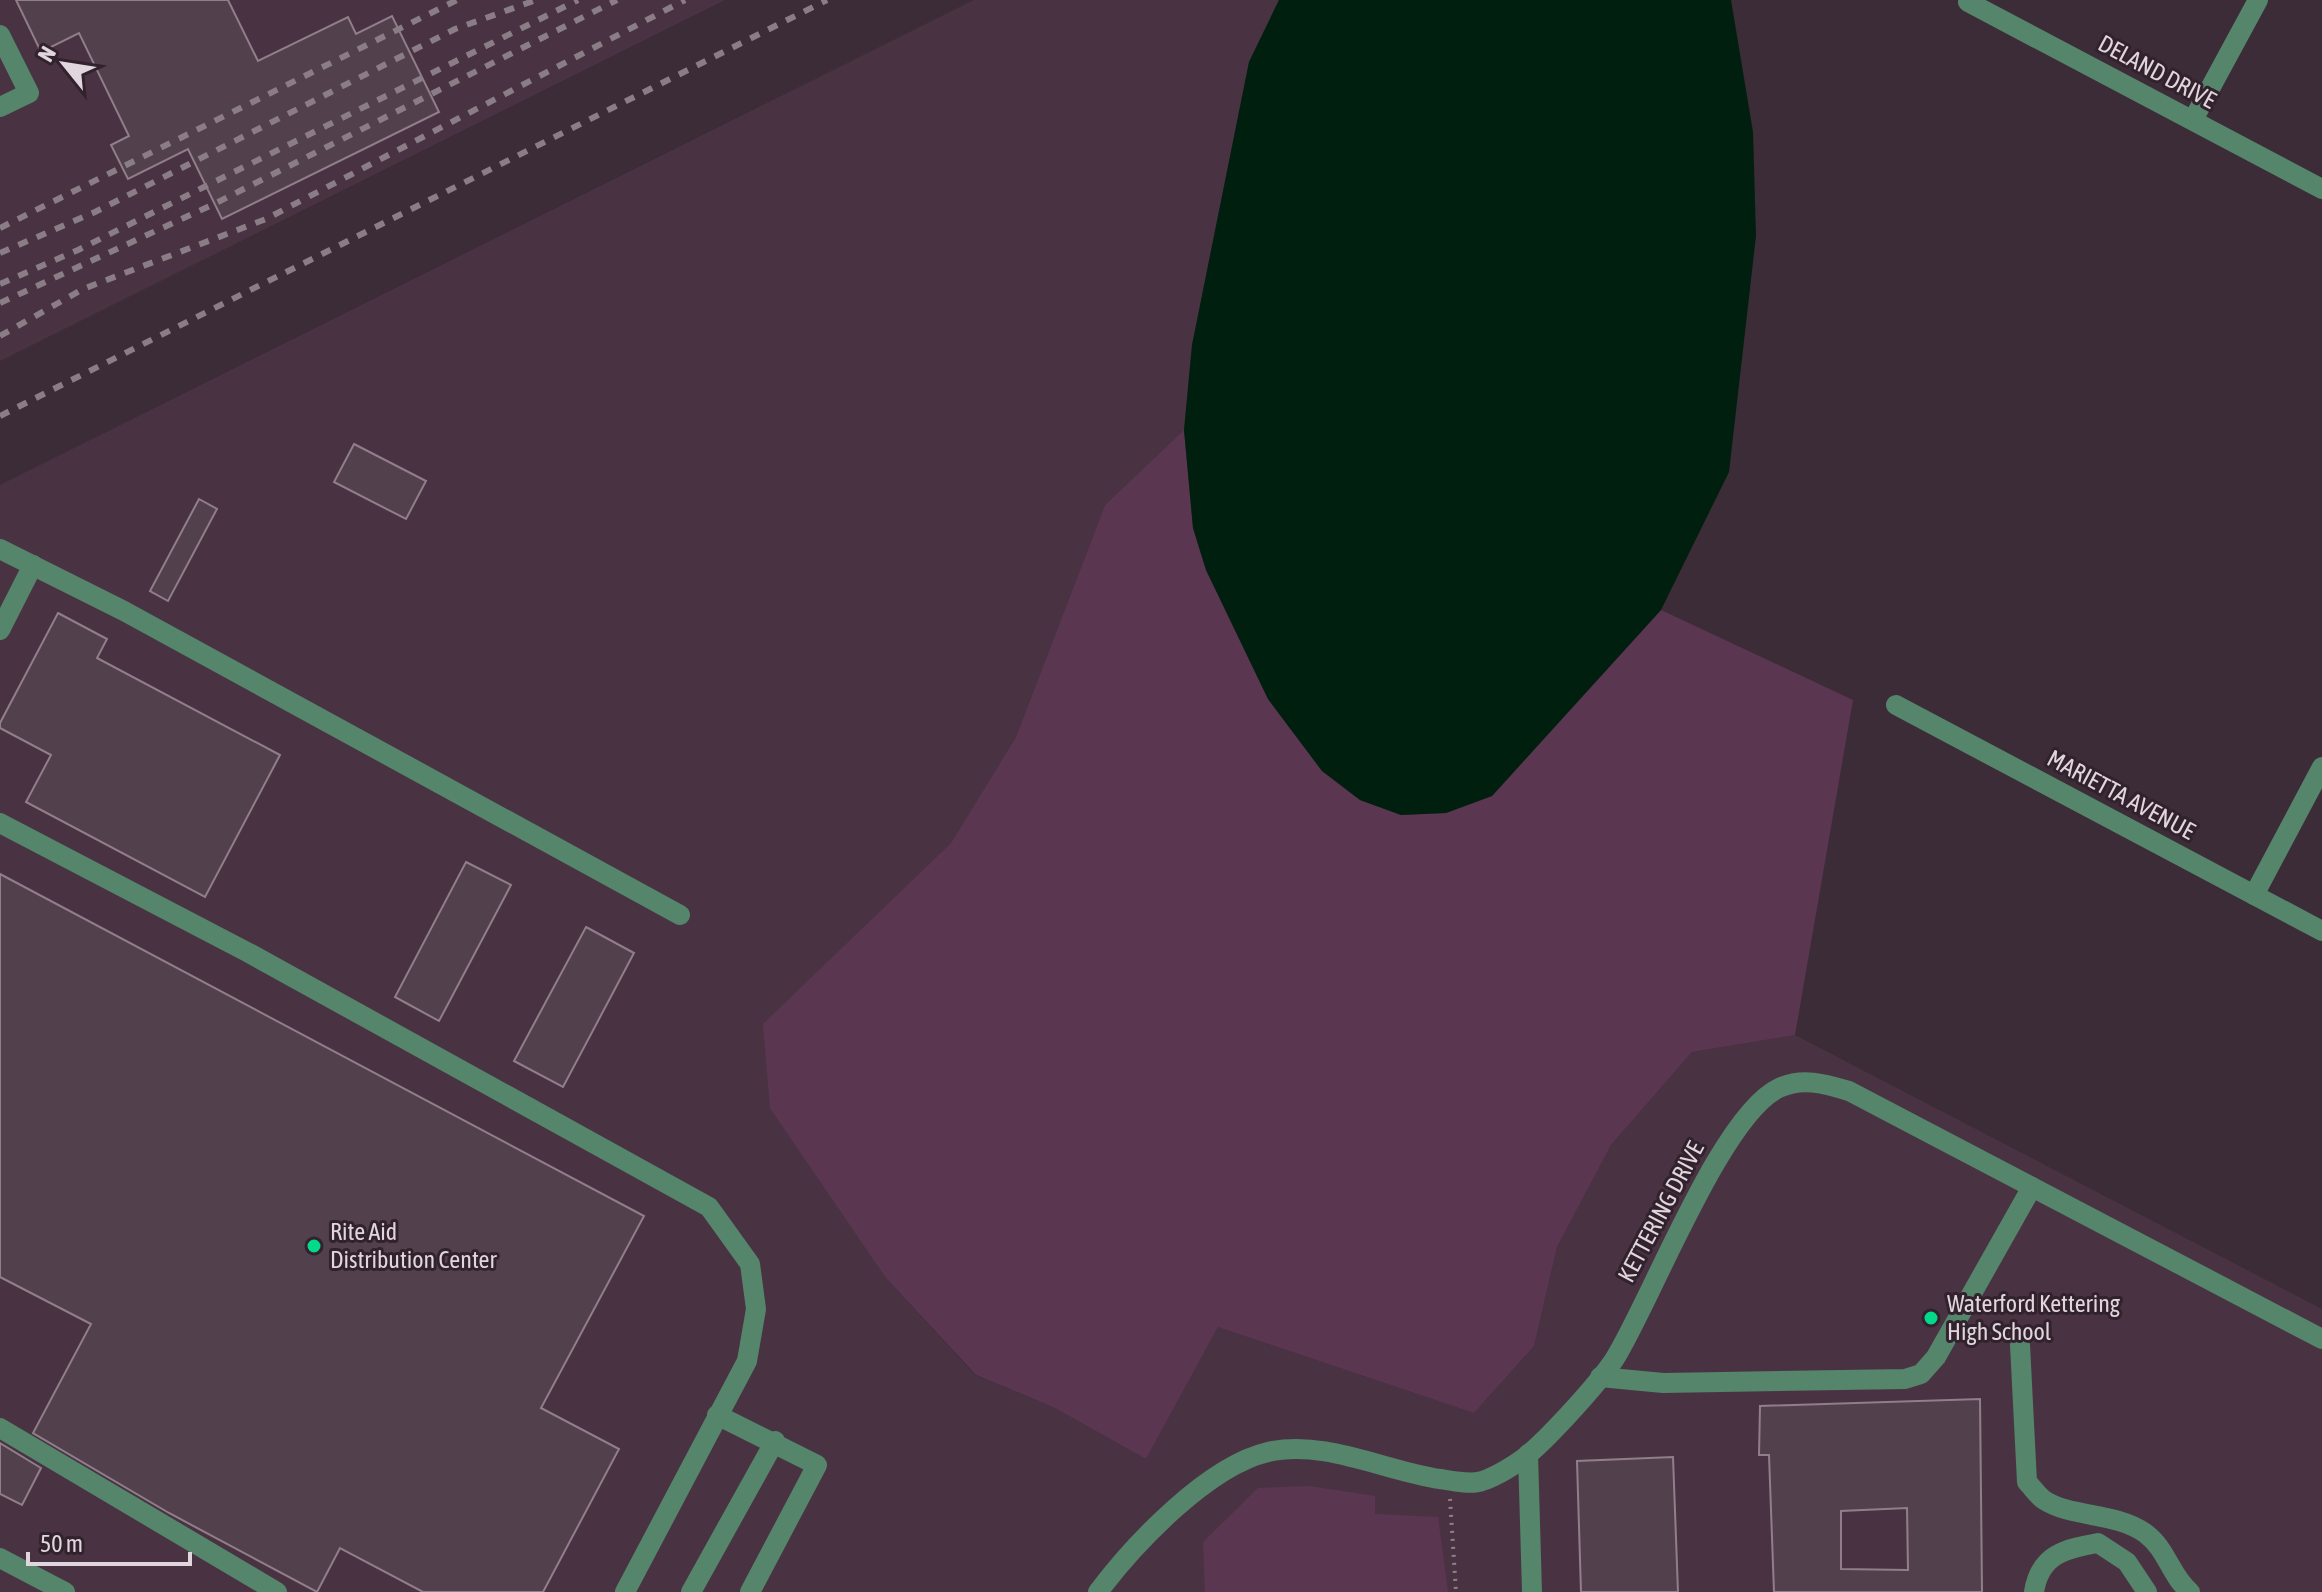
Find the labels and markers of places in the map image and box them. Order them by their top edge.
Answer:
place label: Rite Aid Distribution Center [330,1218,497,1273]
marker: Rite Aid Distribution Center [305,1237,323,1255]
place label: Waterford Kettering High School [1947,1290,2121,1345]
marker: Waterford Kettering High School [1922,1309,1940,1327]

